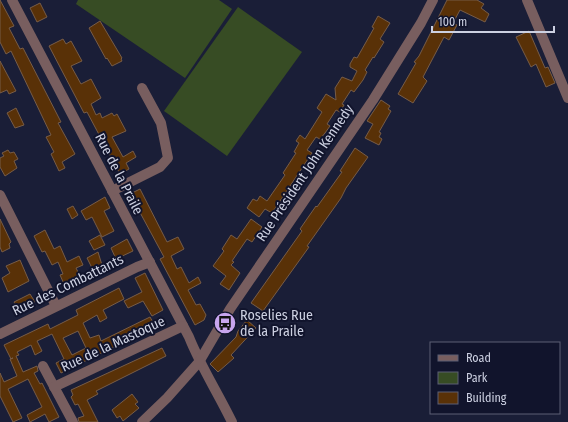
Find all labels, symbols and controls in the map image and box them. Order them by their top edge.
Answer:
scale bar [432,8,554,34]
text: 100 m [438,15,467,29]
street label: Rue Président John Kennedy [253,101,358,245]
street label: Rue de la Praile [91,130,147,218]
street label: Rue des Combattants [10,251,127,319]
place label: Roselies Rue de la Praile [240,307,313,340]
bus stop icon: Roselies Rue de la Praile [212,310,238,336]
street label: Rue de la Mastoque [58,312,168,376]
legend [430,342,560,414]
text: Road [466,351,491,365]
text: Park [466,371,488,385]
text: Building [466,391,507,405]

